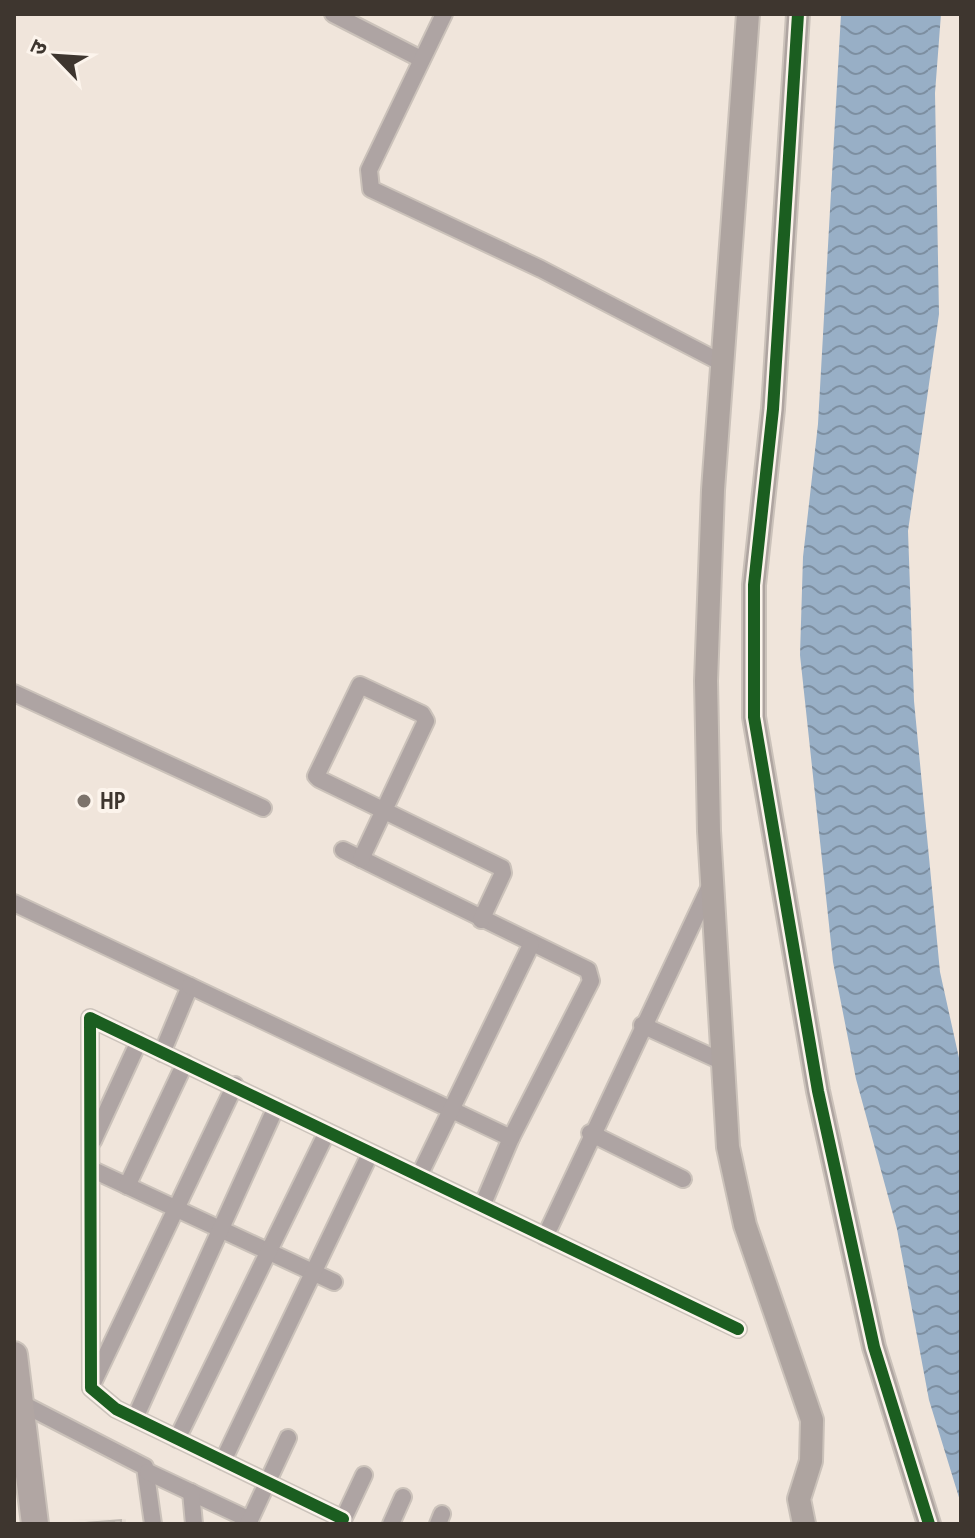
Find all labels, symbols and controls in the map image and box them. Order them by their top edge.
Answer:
north arrow [16,16,96,96]
text: उ [24,36,55,60]
place label: HP [100,786,126,817]
marker: HP [75,792,93,810]

